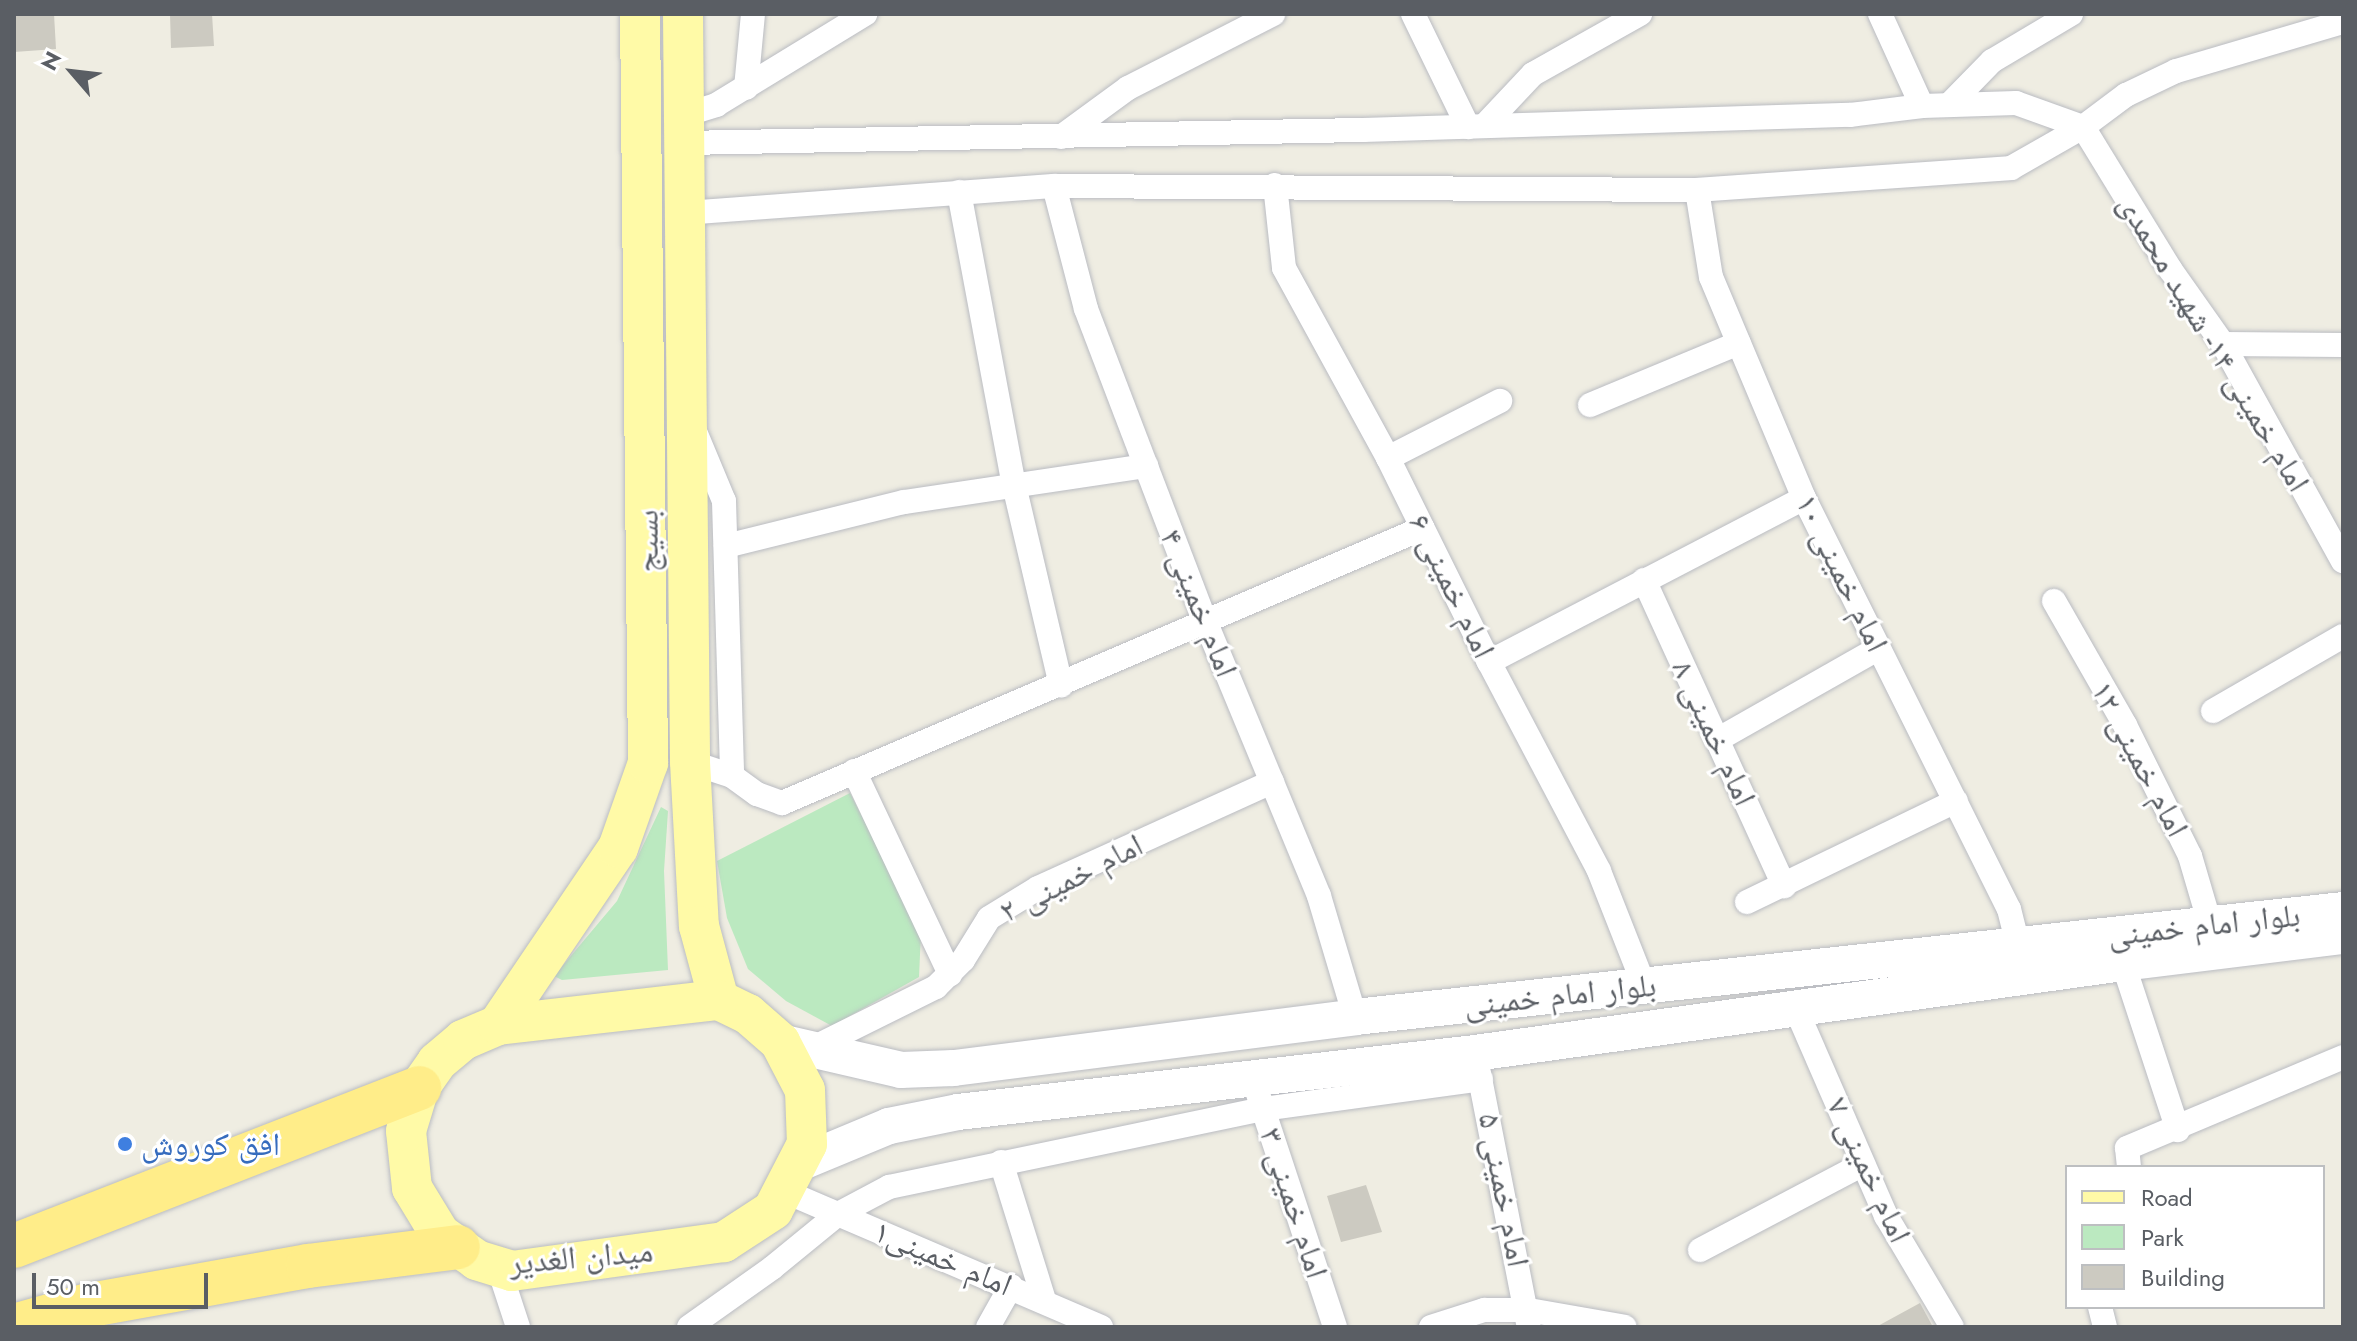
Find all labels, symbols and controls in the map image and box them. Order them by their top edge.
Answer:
north arrow [32,32,112,112]
text: N [33,46,69,76]
street label: امام خمینی ۱۴- شهید محمدی [2110,187,2318,499]
street label: امام خمینی ۱۰ [1787,488,1897,658]
street label: امام خمینی ۶ [1401,508,1503,664]
street label: بسیج [628,510,666,572]
street label: امام خمینی ۴ [1152,524,1246,682]
street label: امام خمینی ۸ [1664,654,1764,812]
street label: امام خمینی ۱۲ [2083,675,2197,843]
street label: امام خمینی ۲ [993,825,1149,931]
street label: بلوار امام خمینی [2106,896,2302,954]
street label: بلوار امام خمینی [1462,966,1658,1024]
street label: امام خمینی ۷ [1819,1091,1919,1249]
street label: امام خمینی ۵ [1470,1110,1538,1270]
street label: امام خمینی ۳ [1252,1123,1336,1283]
place label: افق کوروش [141,1125,280,1163]
marker: افق کوروش [116,1135,134,1153]
legend [2065,1165,2325,1309]
text: Road [2141,1180,2193,1215]
street label: امام خمینی۱ [868,1212,1018,1304]
text: Park [2141,1220,2184,1255]
street label: میدان الغدیر [508,1232,654,1282]
scale bar [36,1257,212,1307]
text: Building [2141,1260,2225,1295]
text: 50 m [46,1269,100,1304]

